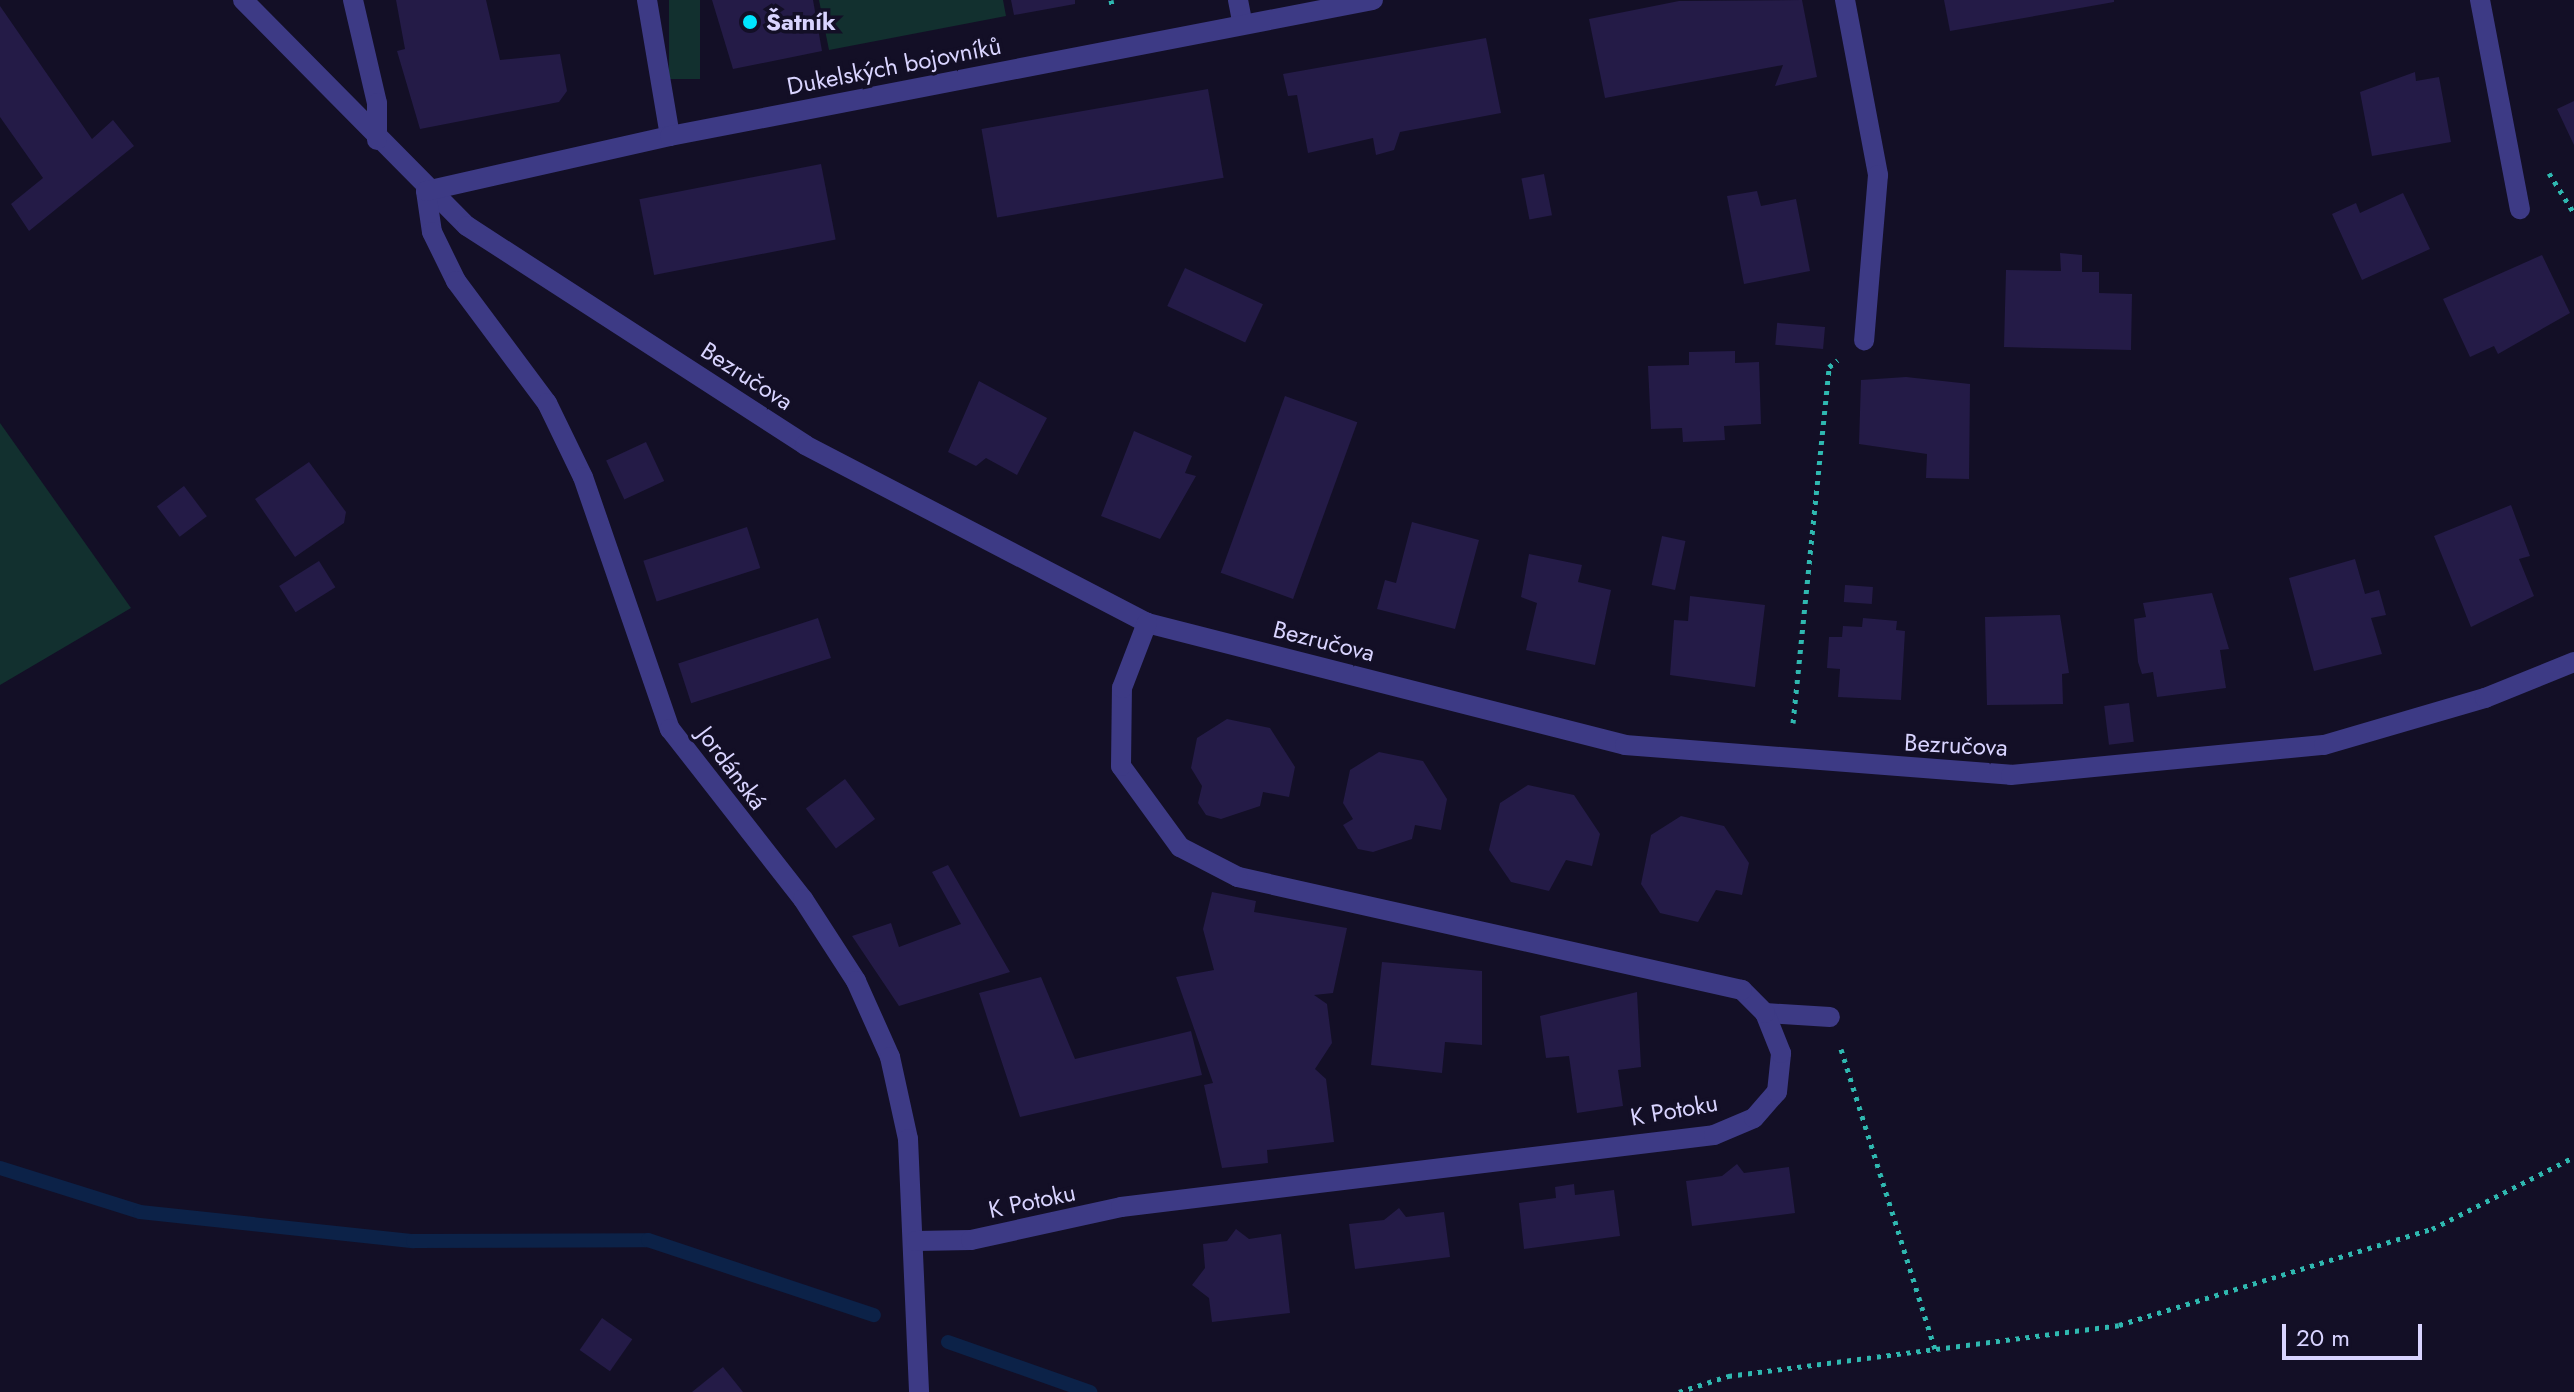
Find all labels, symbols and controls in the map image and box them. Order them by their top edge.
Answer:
place label: Šatník [766,8,836,36]
marker: Šatník [741,13,759,31]
street label: Dukelských bojovníků [784,31,1004,101]
street label: Bezručova [696,336,798,416]
street label: Bezručova [1270,614,1378,668]
street label: Jordánská [691,721,773,815]
street label: Bezručova [1904,728,2008,762]
street label: K Potoku [1628,1088,1720,1132]
street label: K Potoku [986,1178,1078,1224]
scale bar [2286,1308,2426,1358]
text: 20 m [2296,1320,2350,1355]

